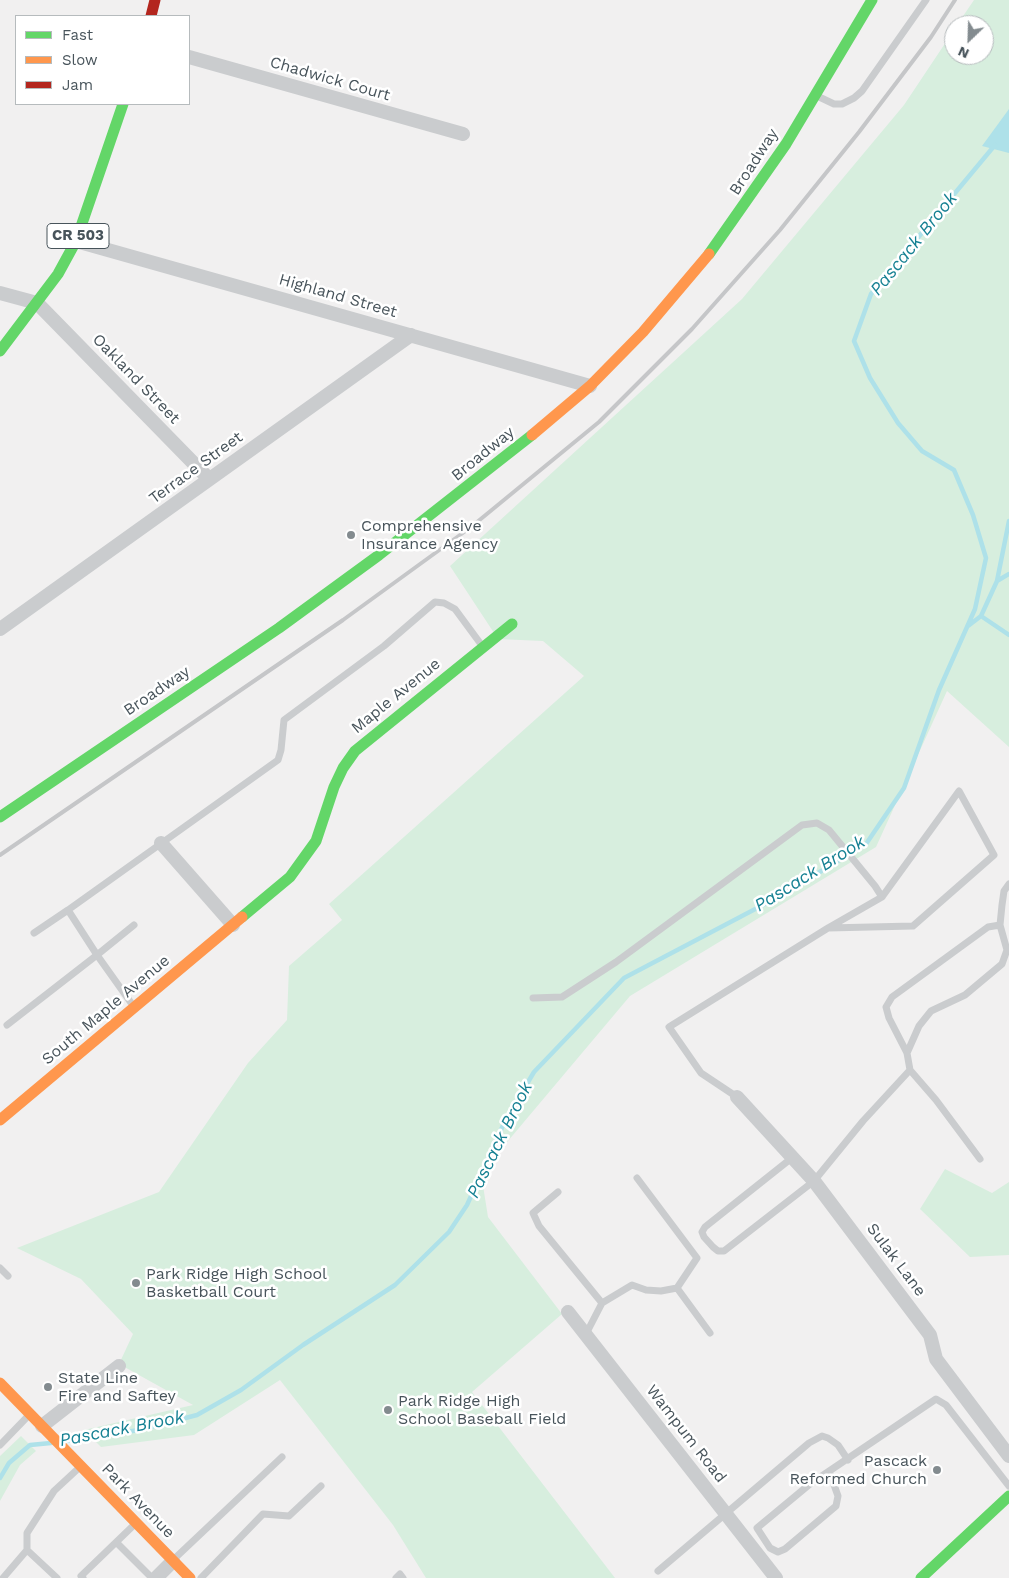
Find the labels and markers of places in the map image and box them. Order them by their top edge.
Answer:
place label: Comprehensive Insurance Agency [361,516,498,554]
marker: Comprehensive Insurance Agency [345,529,357,541]
place label: Park Ridge High School Basketball Court [146,1264,327,1302]
marker: Park Ridge High School Basketball Court [130,1277,142,1289]
place label: State Line Fire and Saftey [58,1368,176,1406]
marker: State Line Fire and Saftey [42,1381,54,1393]
place label: Park Ridge High School Baseball Field [398,1391,566,1429]
marker: Park Ridge High School Baseball Field [382,1404,394,1416]
place label: Pascack Reformed Church [789,1451,927,1489]
marker: Pascack Reformed Church [931,1464,943,1476]

